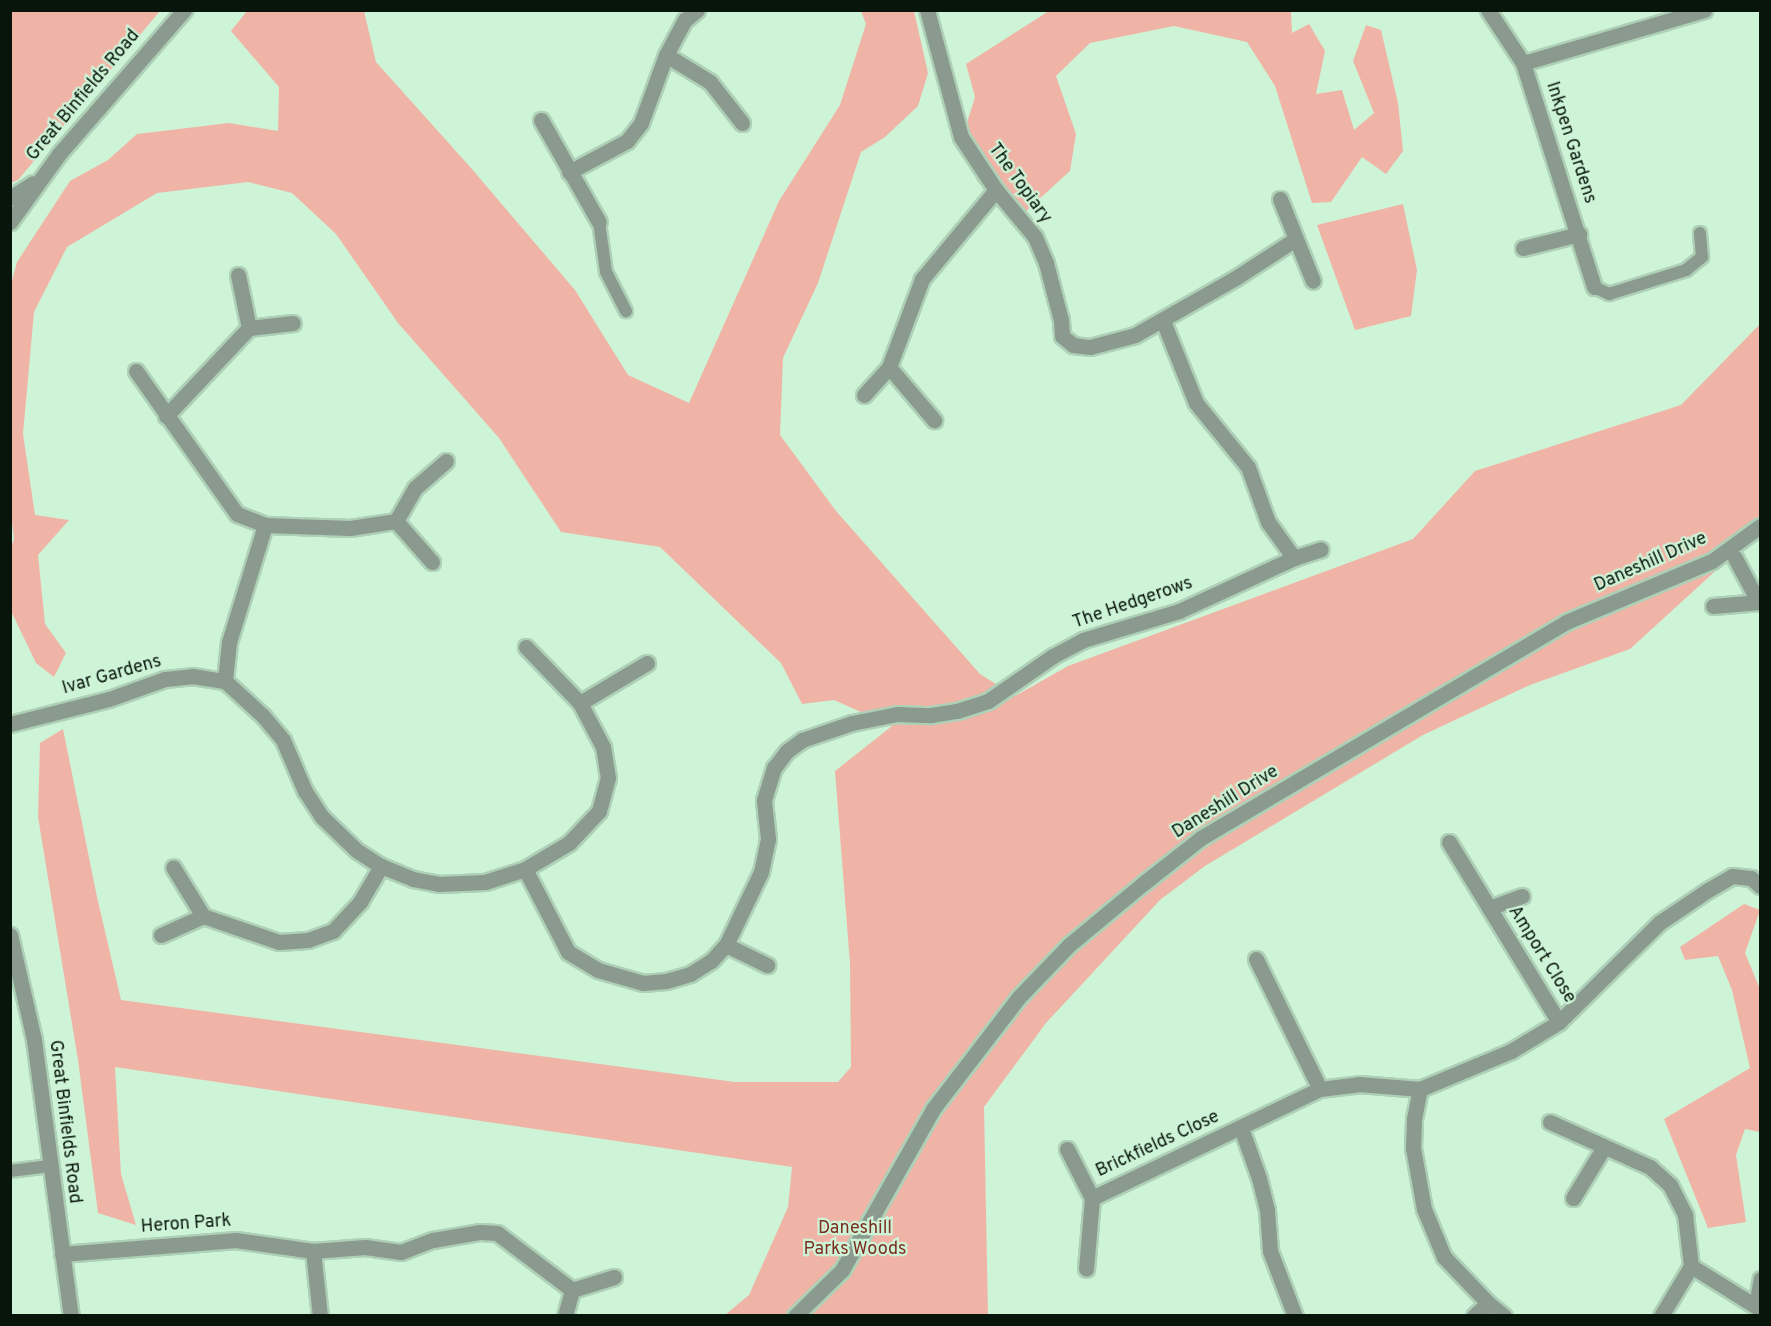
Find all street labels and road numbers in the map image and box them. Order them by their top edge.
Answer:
street label: Great Binfields Road [23,26,145,166]
street label: Inkpen Gardens [1540,79,1600,207]
street label: The Topiary [982,139,1056,229]
street label: Daneshill Drive [1591,529,1711,597]
street label: The Hedgerows [1070,573,1196,635]
street label: Ivar Gardens [60,652,164,700]
street label: Daneshill Drive [1169,762,1283,844]
street label: Amport Close [1503,902,1579,1008]
street label: Great Binfields Road [43,1039,85,1205]
street label: Brickfields Close [1093,1107,1223,1183]
street label: Heron Park [140,1211,232,1239]

